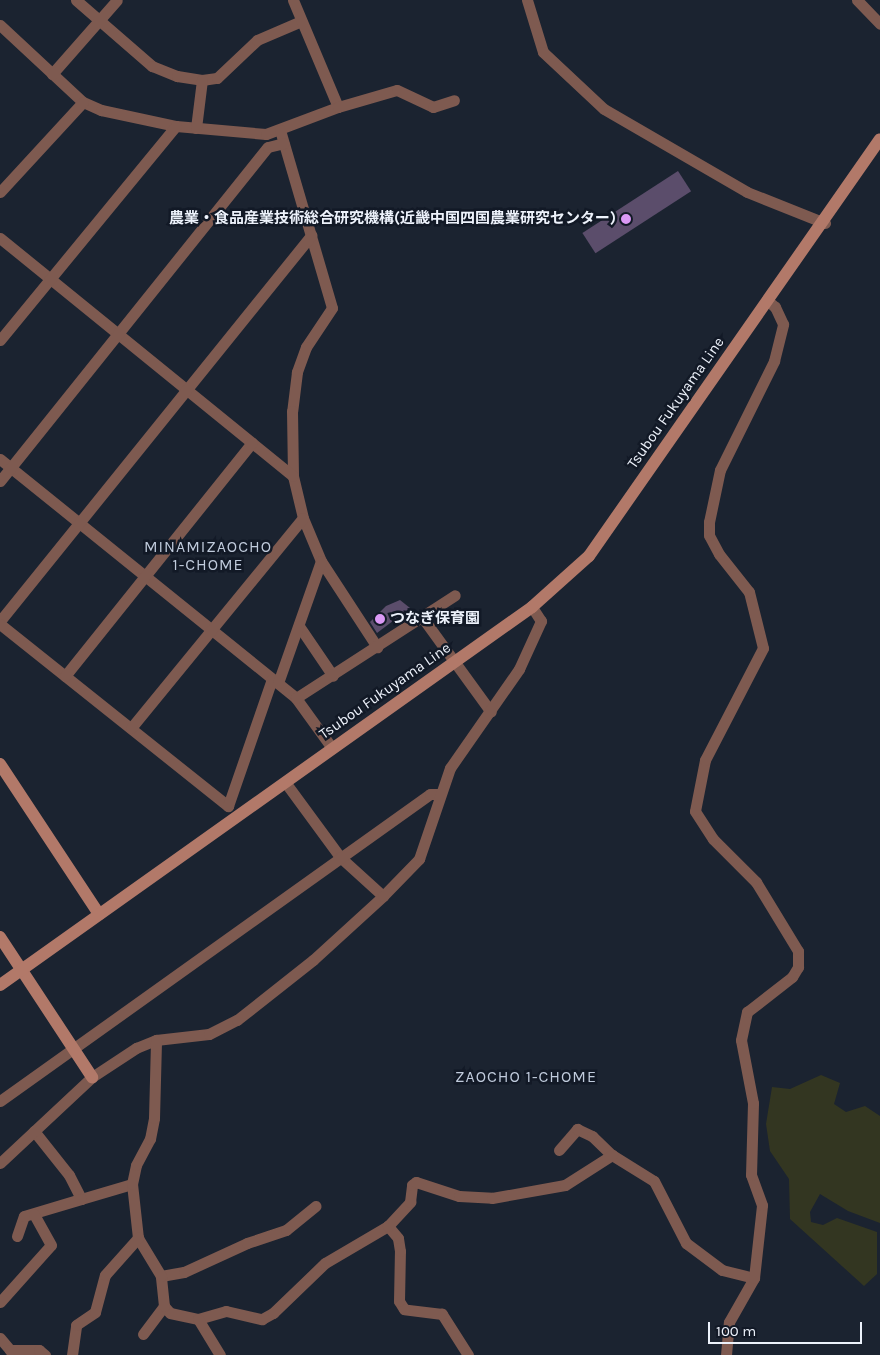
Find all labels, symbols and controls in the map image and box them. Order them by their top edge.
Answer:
place label: 農業・食品産業技術総合研究機構(近畿中国四国農業研究センター) [169,210,616,228]
marker: 農業・食品産業技術総合研究機構(近畿中国四国農業研究センター) [620,213,632,225]
street label: Tsubou Fukuyama Line [624,334,728,472]
district label: MINAMIZAOCHO 1-CHOME [142,537,274,575]
place label: つなぎ保育園 [390,610,480,628]
marker: つなぎ保育園 [374,613,386,625]
street label: Tsubou Fukuyama Line [316,639,454,743]
district label: ZAOCHO 1-CHOME [453,1067,599,1087]
scale bar [710,1312,864,1344]
text: 100 m [716,1322,756,1340]

